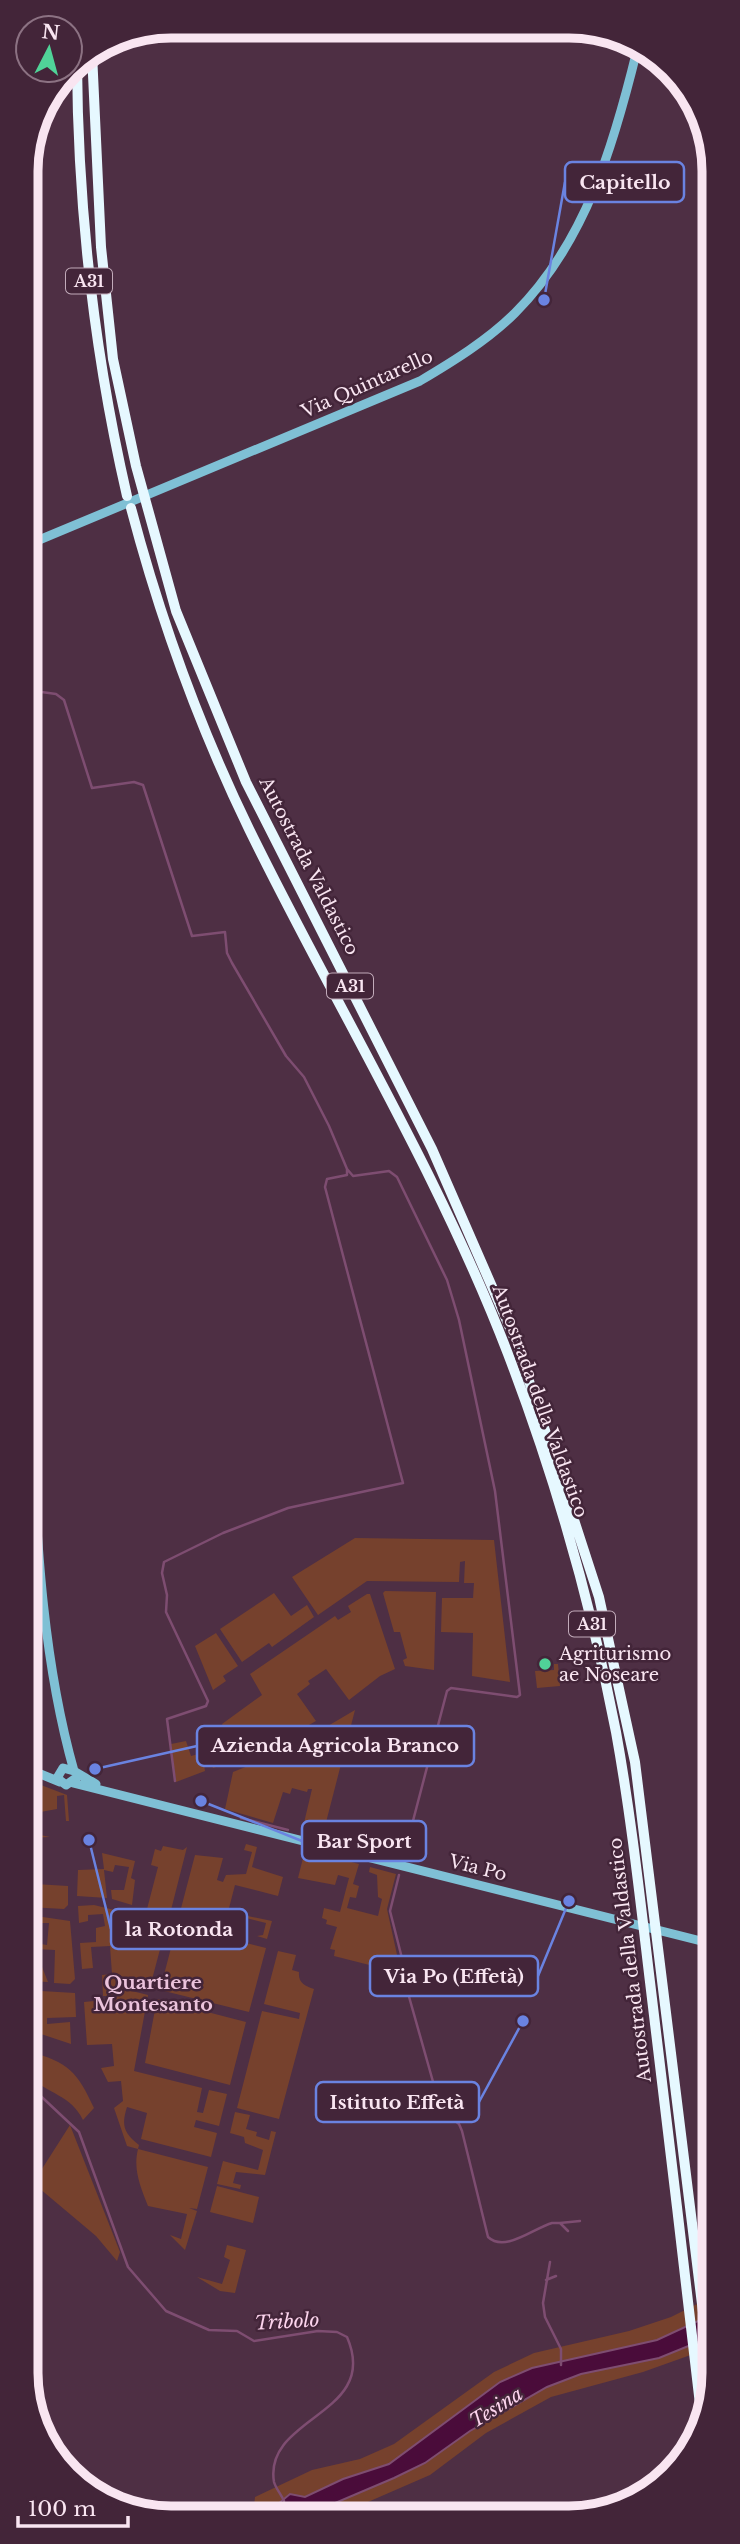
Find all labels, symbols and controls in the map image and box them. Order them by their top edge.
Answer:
north arrow [14,14,84,84]
text: N [41,20,61,45]
callout: Capitello [565,162,684,202]
text: Capitello [579,171,671,194]
road number: A31 [66,268,112,294]
street label: Via Quintarello [297,345,436,423]
street label: Autostrada Valdastico [254,772,364,959]
road number: A31 [327,974,373,998]
street label: Autostrada della Valdastico [487,1281,592,1520]
road number: A31 [569,1612,615,1636]
place label: Agriturismo ae Noseare [558,1643,671,1686]
marker: Agriturismo ae Noseare [537,1656,553,1672]
callout: Azienda Agricola Branco [197,1726,474,1766]
text: Azienda Agricola Branco [210,1734,459,1757]
callout: Bar Sport [302,1821,426,1861]
text: Bar Sport [316,1830,412,1853]
street label: Autostrada della Valdastico [604,1836,656,2085]
street label: Via Po [446,1850,509,1886]
callout: la Rotonda [111,1909,247,1949]
text: la Rotonda [125,1918,233,1941]
callout: Via Po (Effetà) [370,1956,538,1996]
text: Via Po (Effetà) [383,1965,524,1988]
district label: Quartiere Montesanto [93,1971,213,2016]
callout: Istituto Effetà [316,2082,479,2122]
text: Istituto Effetà [330,2091,465,2114]
water label: Tribolo [254,2308,320,2335]
water label: Tesina [466,2382,527,2433]
scale bar [18,2484,128,2528]
text: 100 m [28,2496,96,2522]

